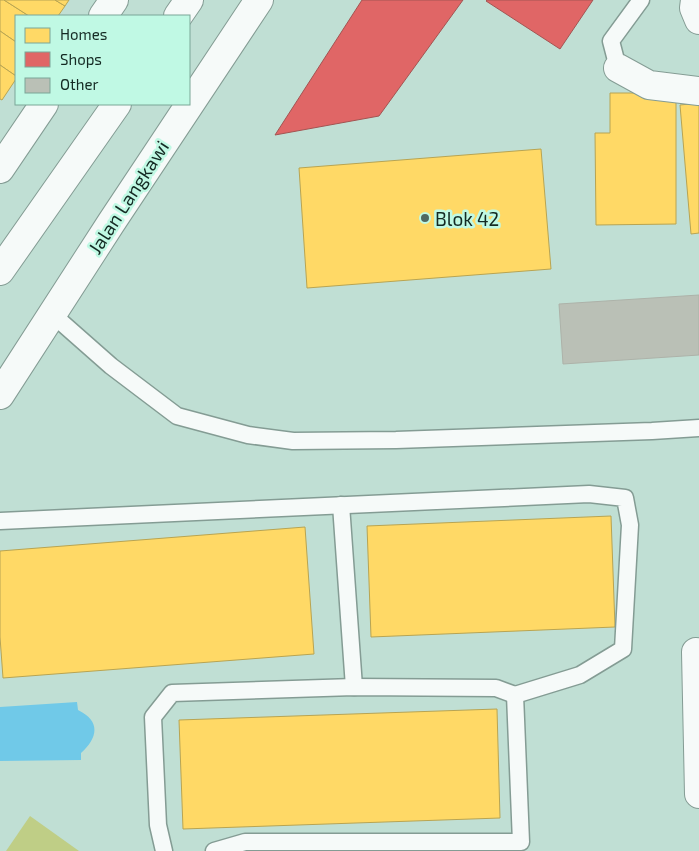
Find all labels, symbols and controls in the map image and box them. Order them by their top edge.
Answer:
legend [15,15,190,105]
text: Homes [60,25,107,43]
text: Shops [60,50,102,68]
text: Other [60,75,99,93]
street label: Jalan Langkawi [83,136,173,258]
place label: Blok 42 [435,207,499,230]
marker: Blok 42 [419,212,431,224]

